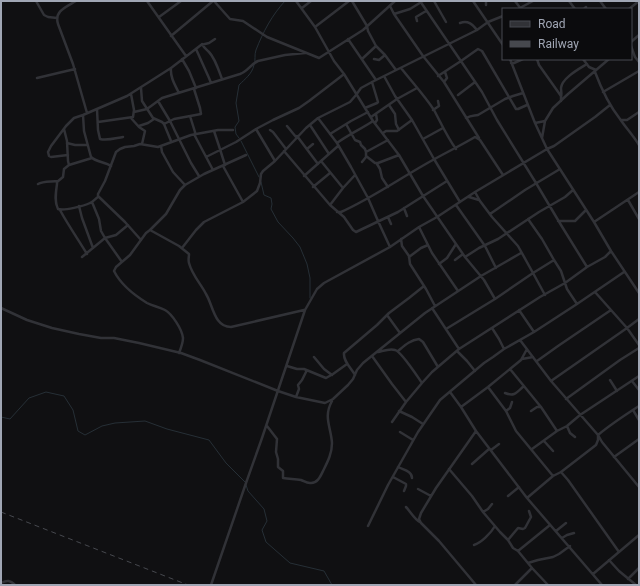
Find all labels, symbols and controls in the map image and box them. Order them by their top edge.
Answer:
legend [502,8,632,60]
text: Road [538,17,566,31]
text: Railway [538,37,579,51]

